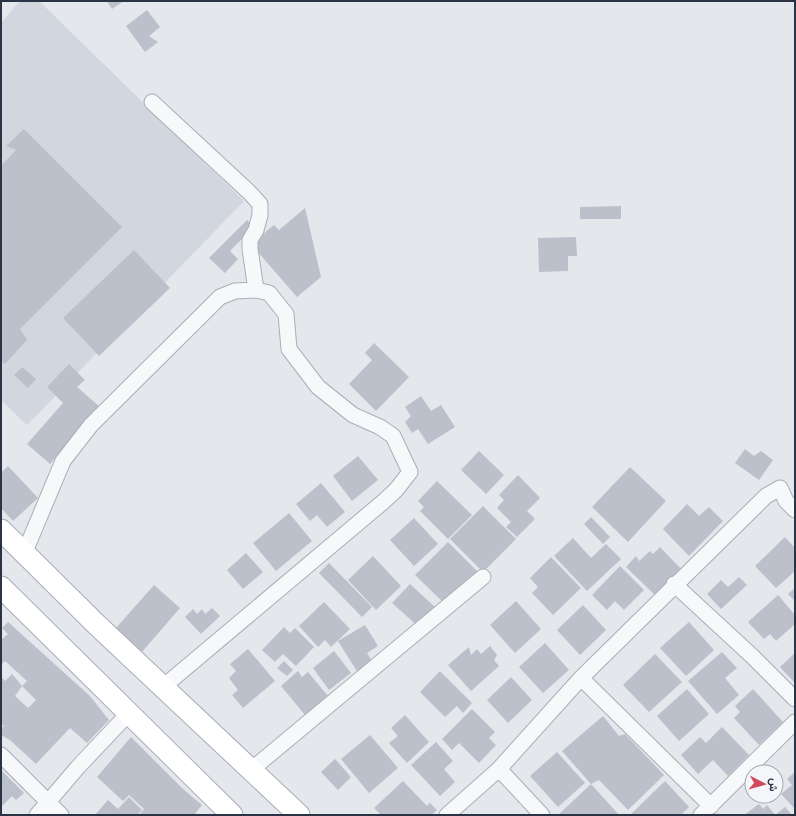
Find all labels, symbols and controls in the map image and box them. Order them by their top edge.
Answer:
north arrow [744,764,784,804]
text: ش [766,778,781,792]

